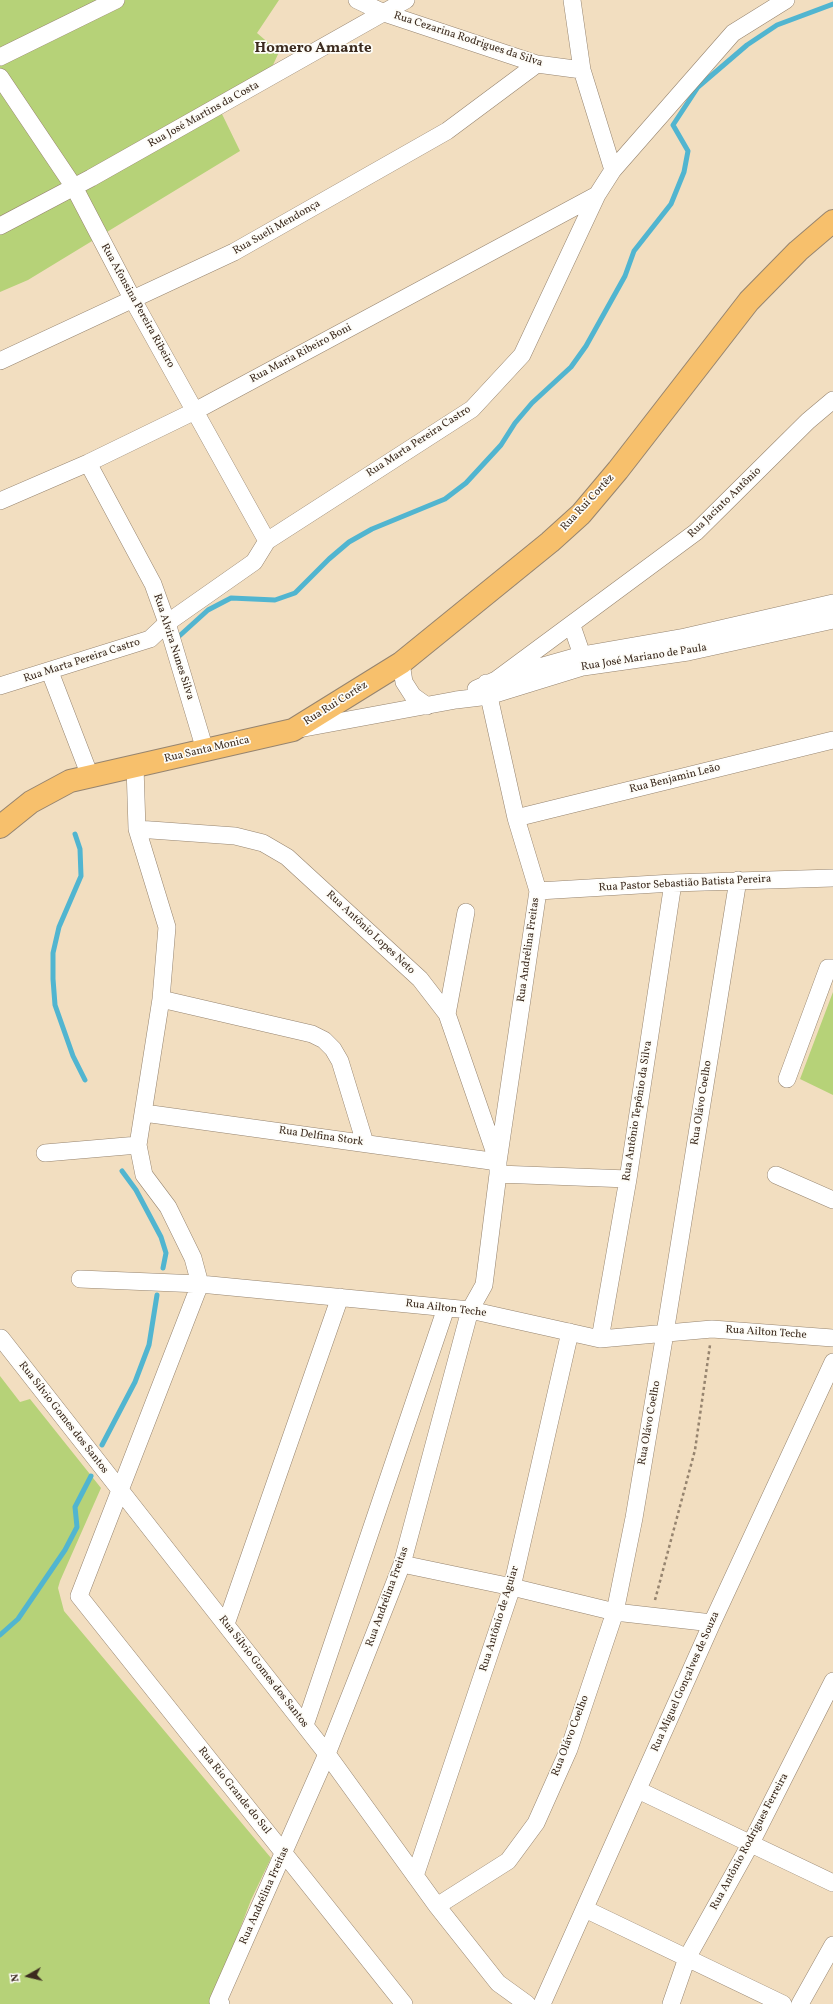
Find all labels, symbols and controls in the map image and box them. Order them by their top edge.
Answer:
street label: Rua Cezarina Rodrigues da Silva [392,10,544,70]
district label: Homero Amante [254,40,372,58]
street label: Rua José Martins da Costa [146,79,262,151]
street label: Rua Sueli Mendonça [231,198,323,258]
street label: Rua Afonsina Pereira Ribeiro [97,241,177,371]
street label: Rua Maria Ribeiro Boni [248,322,354,386]
street label: Rua Marta Pereira Castro [364,403,474,481]
street label: Rua Jacinto Antônio [686,465,764,541]
street label: Rua Rui Cortêz [558,472,618,534]
street label: Rua Alvira Nunes Silva [150,592,196,702]
street label: Rua Marta Pereira Castro [22,636,142,686]
street label: Rua José Mariano de Paula [580,642,708,674]
street label: Rua Rui Cortêz [302,679,370,729]
street label: Rua Santa Monica [163,734,251,766]
street label: Rua Benjamin Leão [628,761,722,797]
street label: Rua Pastor Sebastião Batista Pereira [598,873,772,895]
street label: Rua Antônio Lopes Neto [323,888,417,978]
street label: Rua Andrélina Freitas [515,897,543,1003]
street label: Rua Antônio Tepônio da Silva [620,1040,656,1182]
street label: Rua Olávo Coelho [689,1060,715,1146]
street label: Rua Delfina Stork [278,1125,364,1149]
street label: Rua Ailton Teche [405,1297,487,1321]
street label: Rua Ailton Teche [725,1324,807,1342]
street label: Rua Sílvio Gomes dos Santos [15,1359,111,1477]
street label: Rua Olávo Coelho [636,1380,664,1466]
street label: Rua Andrélina Freitas [364,1545,412,1649]
street label: Rua Antônio de Aguiar [478,1565,522,1673]
street label: Rua Miguel Gonçalves de Souza [649,1610,723,1754]
street label: Rua Sílvio Gomes dos Santos [215,1613,311,1731]
street label: Rua Olávo Coelho [550,1694,592,1778]
street label: Rua Rio Grande do Sul [195,1745,273,1837]
street label: Rua Antônio Rodrigues Ferreira [708,1771,792,1913]
street label: Rua Andrélina Freitas [237,1845,293,1947]
north arrow [8,1956,48,1996]
text: N [8,1973,24,1983]

